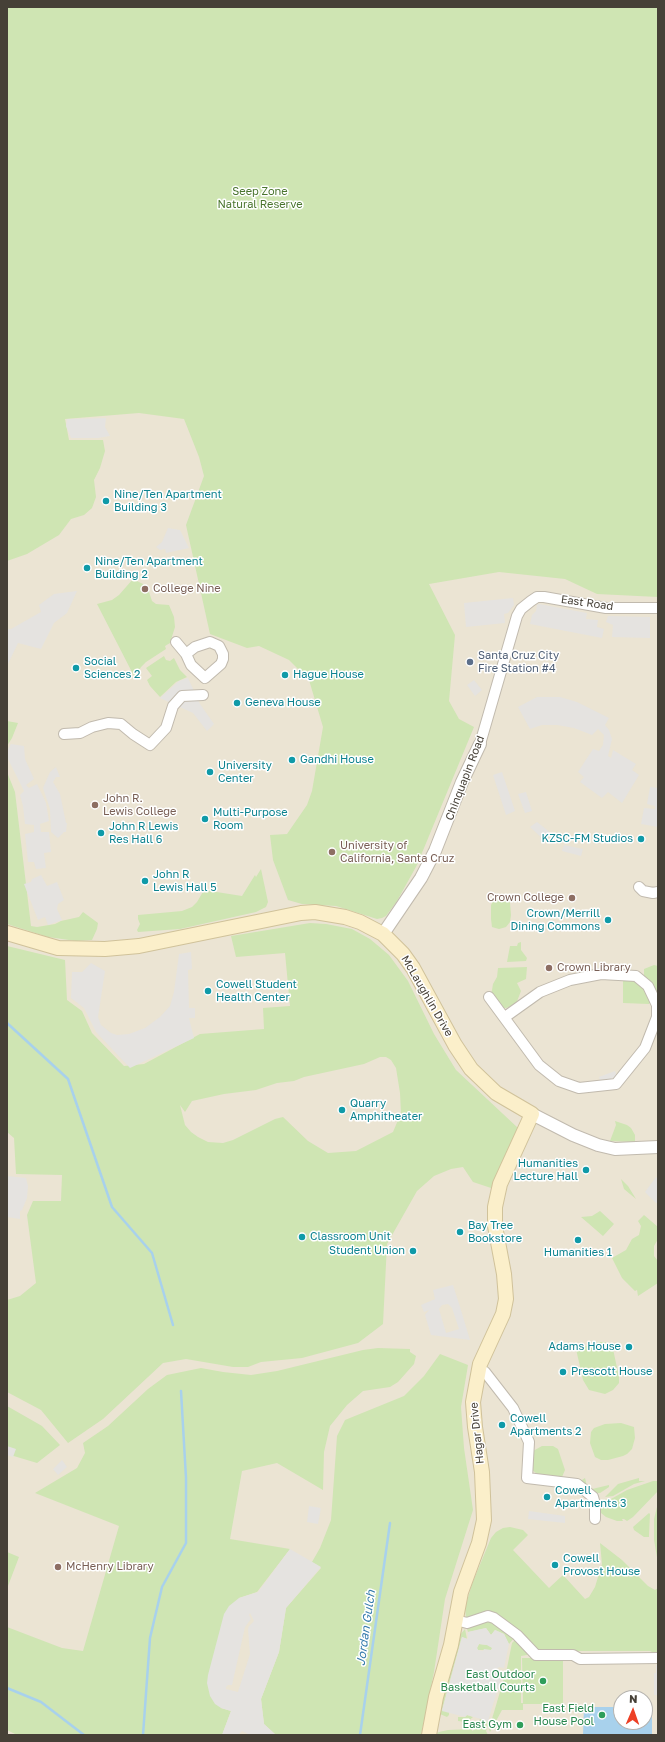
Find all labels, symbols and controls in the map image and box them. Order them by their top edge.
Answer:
park label: Seep Zone Natural Reserve [217,185,303,211]
place label: Nine/Ten Apartment Building 3 [114,488,222,514]
marker: Nine/Ten Apartment Building 3 [101,496,111,506]
place label: Nine/Ten Apartment Building 2 [95,555,203,581]
marker: Nine/Ten Apartment Building 2 [82,563,92,573]
place label: College Nine [153,582,221,596]
marker: College Nine [140,584,150,594]
street label: East Road [560,593,614,613]
place label: Santa Cruz City Fire Station #4 [478,649,559,675]
place label: Social Sciences 2 [84,655,140,681]
marker: Santa Cruz City Fire Station #4 [465,657,475,667]
marker: Social Sciences 2 [71,663,81,673]
place label: Hague House [293,668,364,682]
marker: Hague House [280,670,290,680]
place label: Geneva House [245,696,321,710]
marker: Geneva House [232,698,242,708]
street label: Chinquapin Road [443,734,487,822]
place label: Gandhi House [300,753,374,767]
marker: Gandhi House [287,755,297,765]
place label: University Center [218,759,272,785]
marker: University Center [205,767,215,777]
place label: John R. Lewis College [103,792,176,818]
marker: John R. Lewis College [90,800,100,810]
place label: Multi-Purpose Room [213,806,288,832]
marker: Multi-Purpose Room [200,814,210,824]
place label: John R Lewis Res Hall 6 [109,820,178,846]
marker: John R Lewis Res Hall 6 [96,828,106,838]
place label: KZSC-FM Studios [542,832,633,846]
marker: KZSC-FM Studios [636,834,646,844]
place label: University of California, Santa Cruz [340,839,454,865]
marker: University of California, Santa Cruz [327,847,337,857]
place label: John R Lewis Hall 5 [153,868,217,894]
marker: John R Lewis Hall 5 [140,876,150,886]
place label: Crown College [487,891,564,905]
marker: Crown College [567,893,577,903]
place label: Crown/Merrill Dining Commons [511,907,600,933]
marker: Crown/Merrill Dining Commons [603,915,613,925]
street label: McLaughlin Drive [398,953,456,1039]
place label: Crown Library [557,961,631,975]
marker: Crown Library [544,963,554,973]
place label: Cowell Student Health Center [216,978,297,1004]
marker: Cowell Student Health Center [203,986,213,996]
place label: Quarry Amphitheater [350,1097,422,1123]
marker: Quarry Amphitheater [337,1105,347,1115]
place label: Humanities Lecture Hall [513,1157,578,1183]
marker: Humanities Lecture Hall [581,1165,591,1175]
place label: Bay Tree Bookstore [468,1219,522,1245]
marker: Bay Tree Bookstore [455,1227,465,1237]
place label: Classroom Unit [310,1230,391,1244]
marker: Classroom Unit [297,1232,307,1242]
marker: Humanities 1 [573,1235,583,1245]
place label: Student Union [329,1244,405,1258]
marker: Student Union [408,1246,418,1256]
place label: Humanities 1 [544,1246,612,1260]
place label: Adams House [549,1340,621,1354]
marker: Adams House [624,1342,634,1352]
place label: Prescott House [571,1365,652,1379]
marker: Prescott House [558,1367,568,1377]
street label: Hagar Drive [467,1402,487,1464]
place label: Cowell Apartments 2 [510,1412,581,1438]
marker: Cowell Apartments 2 [497,1420,507,1430]
place label: Cowell Apartments 3 [555,1484,626,1510]
marker: Cowell Apartments 3 [542,1492,552,1502]
place label: Cowell Provost House [563,1552,640,1578]
place label: McHenry Library [66,1560,154,1574]
marker: Cowell Provost House [550,1560,560,1570]
marker: McHenry Library [53,1562,63,1572]
water label: Jordan Gulch [354,1589,378,1667]
place label: East Outdoor Basketball Courts [441,1668,535,1694]
marker: East Outdoor Basketball Courts [538,1676,548,1686]
north arrow [613,1690,653,1730]
text: N [629,1692,638,1705]
place label: East Field House Pool [534,1702,594,1728]
marker: East Field House Pool [597,1710,607,1720]
place label: East Gym [463,1718,512,1732]
marker: East Gym [515,1720,525,1730]

